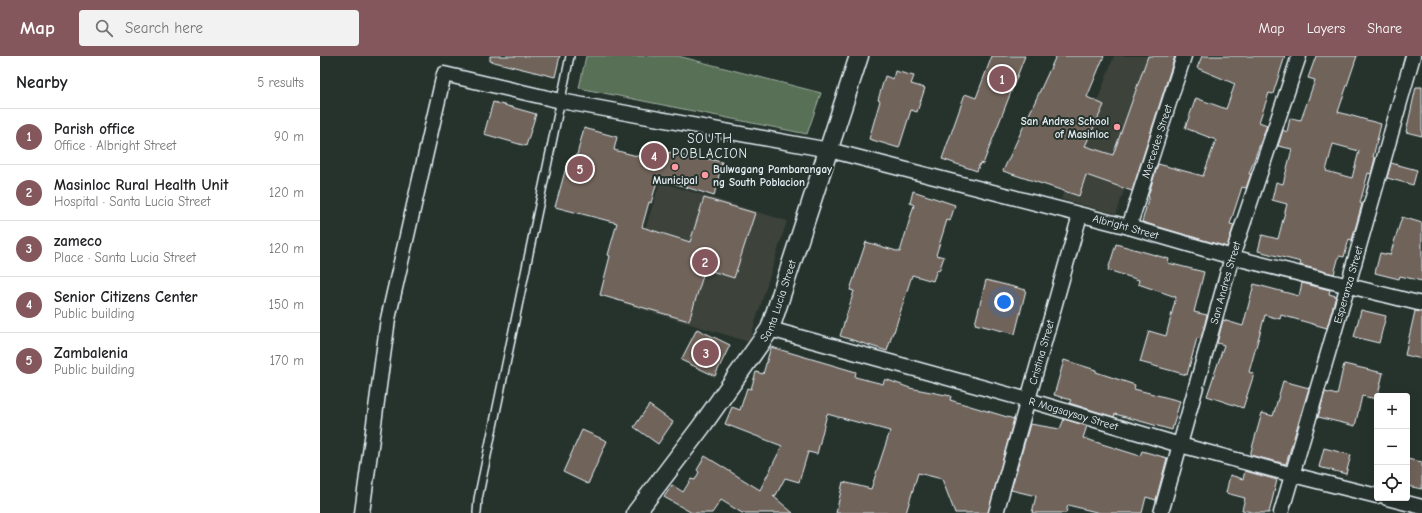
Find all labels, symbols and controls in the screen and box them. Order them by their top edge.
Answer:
search box [79,10,359,46]
text: Map [20,17,55,39]
icon: search [93,17,115,39]
text: Search here [125,19,203,37]
text: Map [1258,20,1285,37]
text: Layers [1307,20,1345,37]
text: Share [1367,20,1402,37]
pin: 1 [989,64,1015,94]
text: Nearby [16,73,67,92]
text: 5 results [257,75,304,90]
street label: Mercedes Street [1139,102,1175,180]
place label: San Andres School of Masinloc [1021,115,1109,141]
text: Parish office [54,120,135,138]
marker: San Andres School of Masinloc [1112,122,1122,132]
text: 1 [26,129,32,144]
text: 90 m [274,129,304,144]
district label: SOUTH POBLACION [672,131,748,161]
text: Office · Albright Street [54,138,176,153]
pin: 4 [641,141,667,171]
pin: 5 [567,154,593,184]
marker: Municipal [670,162,680,172]
place label: Bulwagang Pambarangay ng South Poblacion [713,163,832,189]
marker: Bulwagang Pambarangay ng South Poblacion [700,170,710,180]
place label: Municipal [653,174,697,187]
text: Masinloc Rural Health Unit [54,176,228,194]
text: 2 [26,185,32,200]
text: 120 m [269,185,304,200]
text: Hospital · Santa Lucia Street [54,194,211,209]
street label: Albright Street [1091,212,1161,243]
text: zameco [54,232,102,250]
street label: San Andres Street [1208,239,1244,326]
text: 3 [26,241,32,256]
text: 120 m [269,241,304,256]
street label: Esperanza Street [1331,244,1366,325]
pin: 2 [692,247,718,277]
text: Place · Santa Lucia Street [54,250,196,265]
street label: Santa Lucia Street [757,258,799,344]
text: Senior Citizens Center [54,288,198,306]
your location [994,292,1014,312]
text: 4 [26,297,32,312]
text: 150 m [269,297,304,312]
text: Public building [54,306,135,321]
street label: Cristina Street [1026,318,1057,386]
pin: 3 [693,338,719,368]
text: Zambalenia [54,344,128,362]
text: 5 [26,353,32,368]
text: 170 m [270,353,304,368]
text: Public building [54,362,135,377]
map controls [1374,393,1410,501]
button: + [1374,393,1410,429]
street label: R Magsaysay Street [1027,395,1120,434]
button: − [1374,429,1410,465]
button: locate [1374,465,1410,501]

